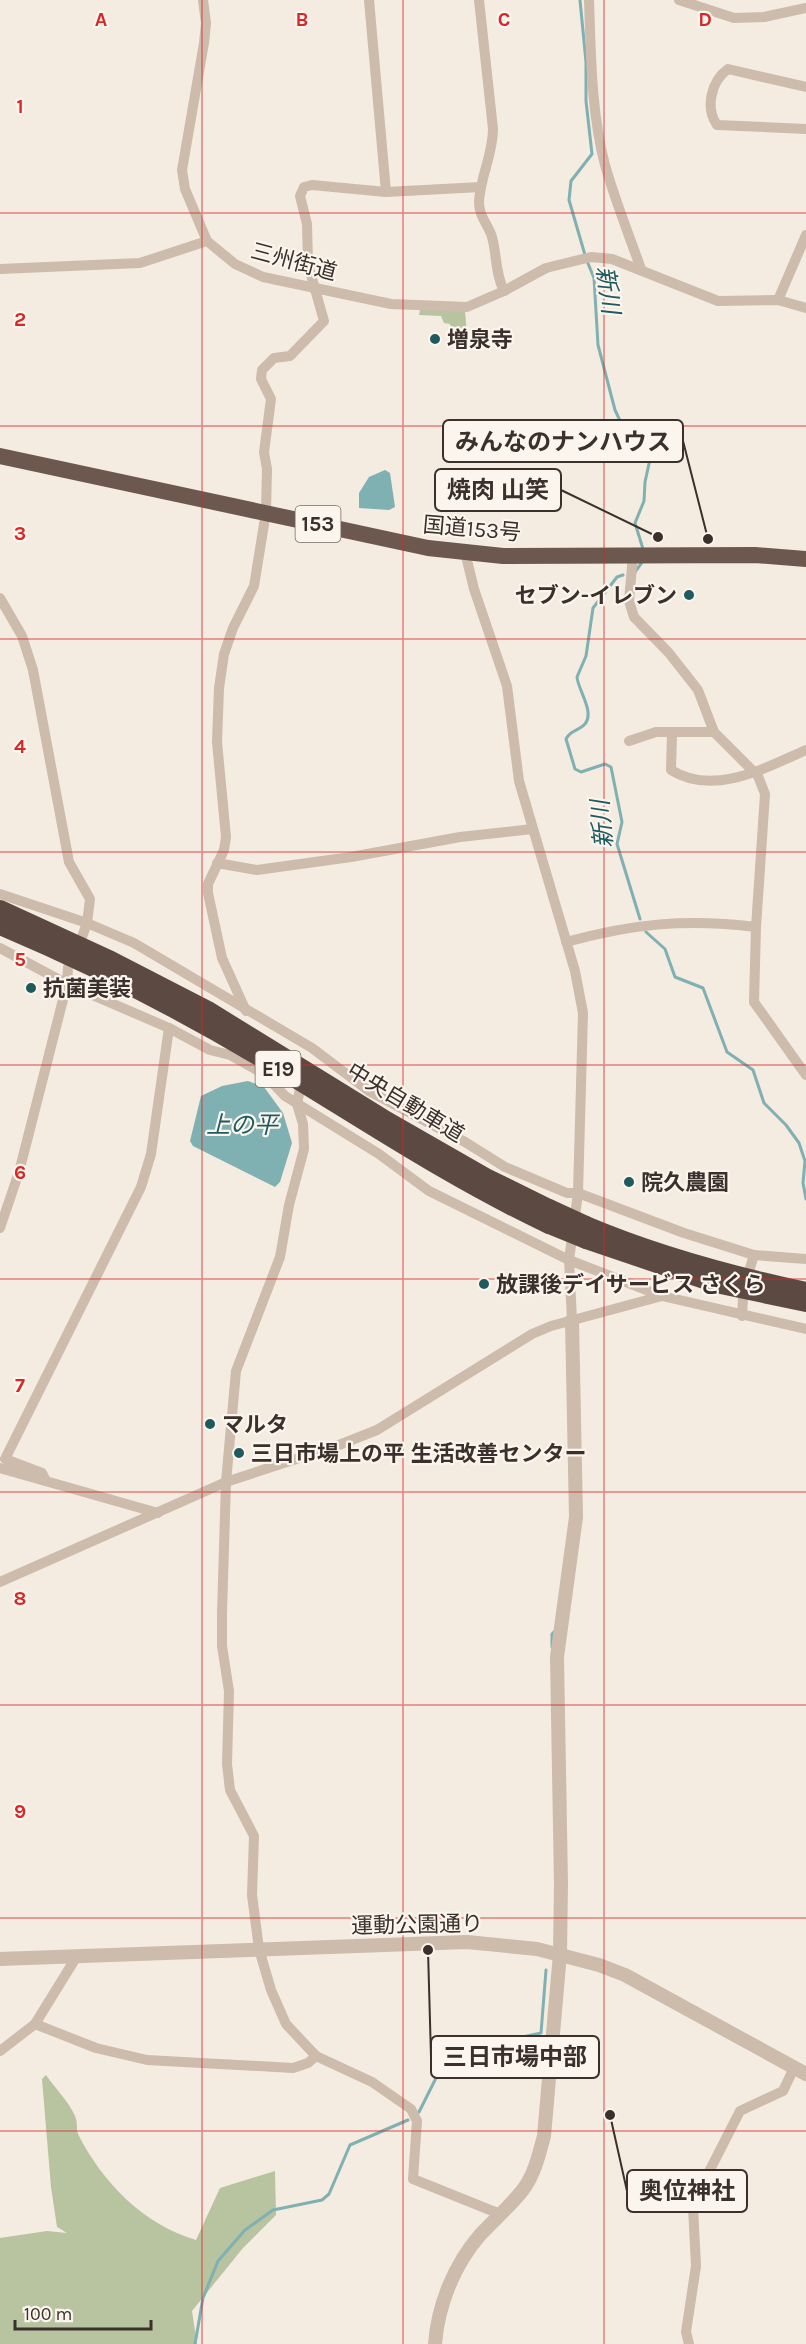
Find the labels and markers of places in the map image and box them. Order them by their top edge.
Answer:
place label: 増泉寺 [447,327,513,353]
marker: 増泉寺 [428,332,442,346]
callout: みんなのナンハウス [443,420,683,462]
callout: 焼肉 山笑 [435,469,561,511]
place label: セブン-イレブン [515,583,677,609]
marker: セブン-イレブン [682,588,696,602]
place label: 抗菌美装 [43,976,131,1002]
marker: 抗菌美装 [24,981,38,995]
place label: 院久農園 [641,1170,729,1196]
marker: 院久農園 [622,1175,636,1189]
place label: 放課後デイサービス さくら [496,1272,766,1298]
marker: 放課後デイサービス さくら [477,1277,491,1291]
place label: マルタ [222,1412,288,1438]
marker: マルタ [203,1417,217,1431]
place label: 三日市場上の平 生活改善センター [251,1441,587,1467]
marker: 三日市場上の平 生活改善センター [232,1446,246,1460]
callout: 三日市場中部 [431,2036,599,2078]
callout: 奥位神社 [627,2170,747,2212]

